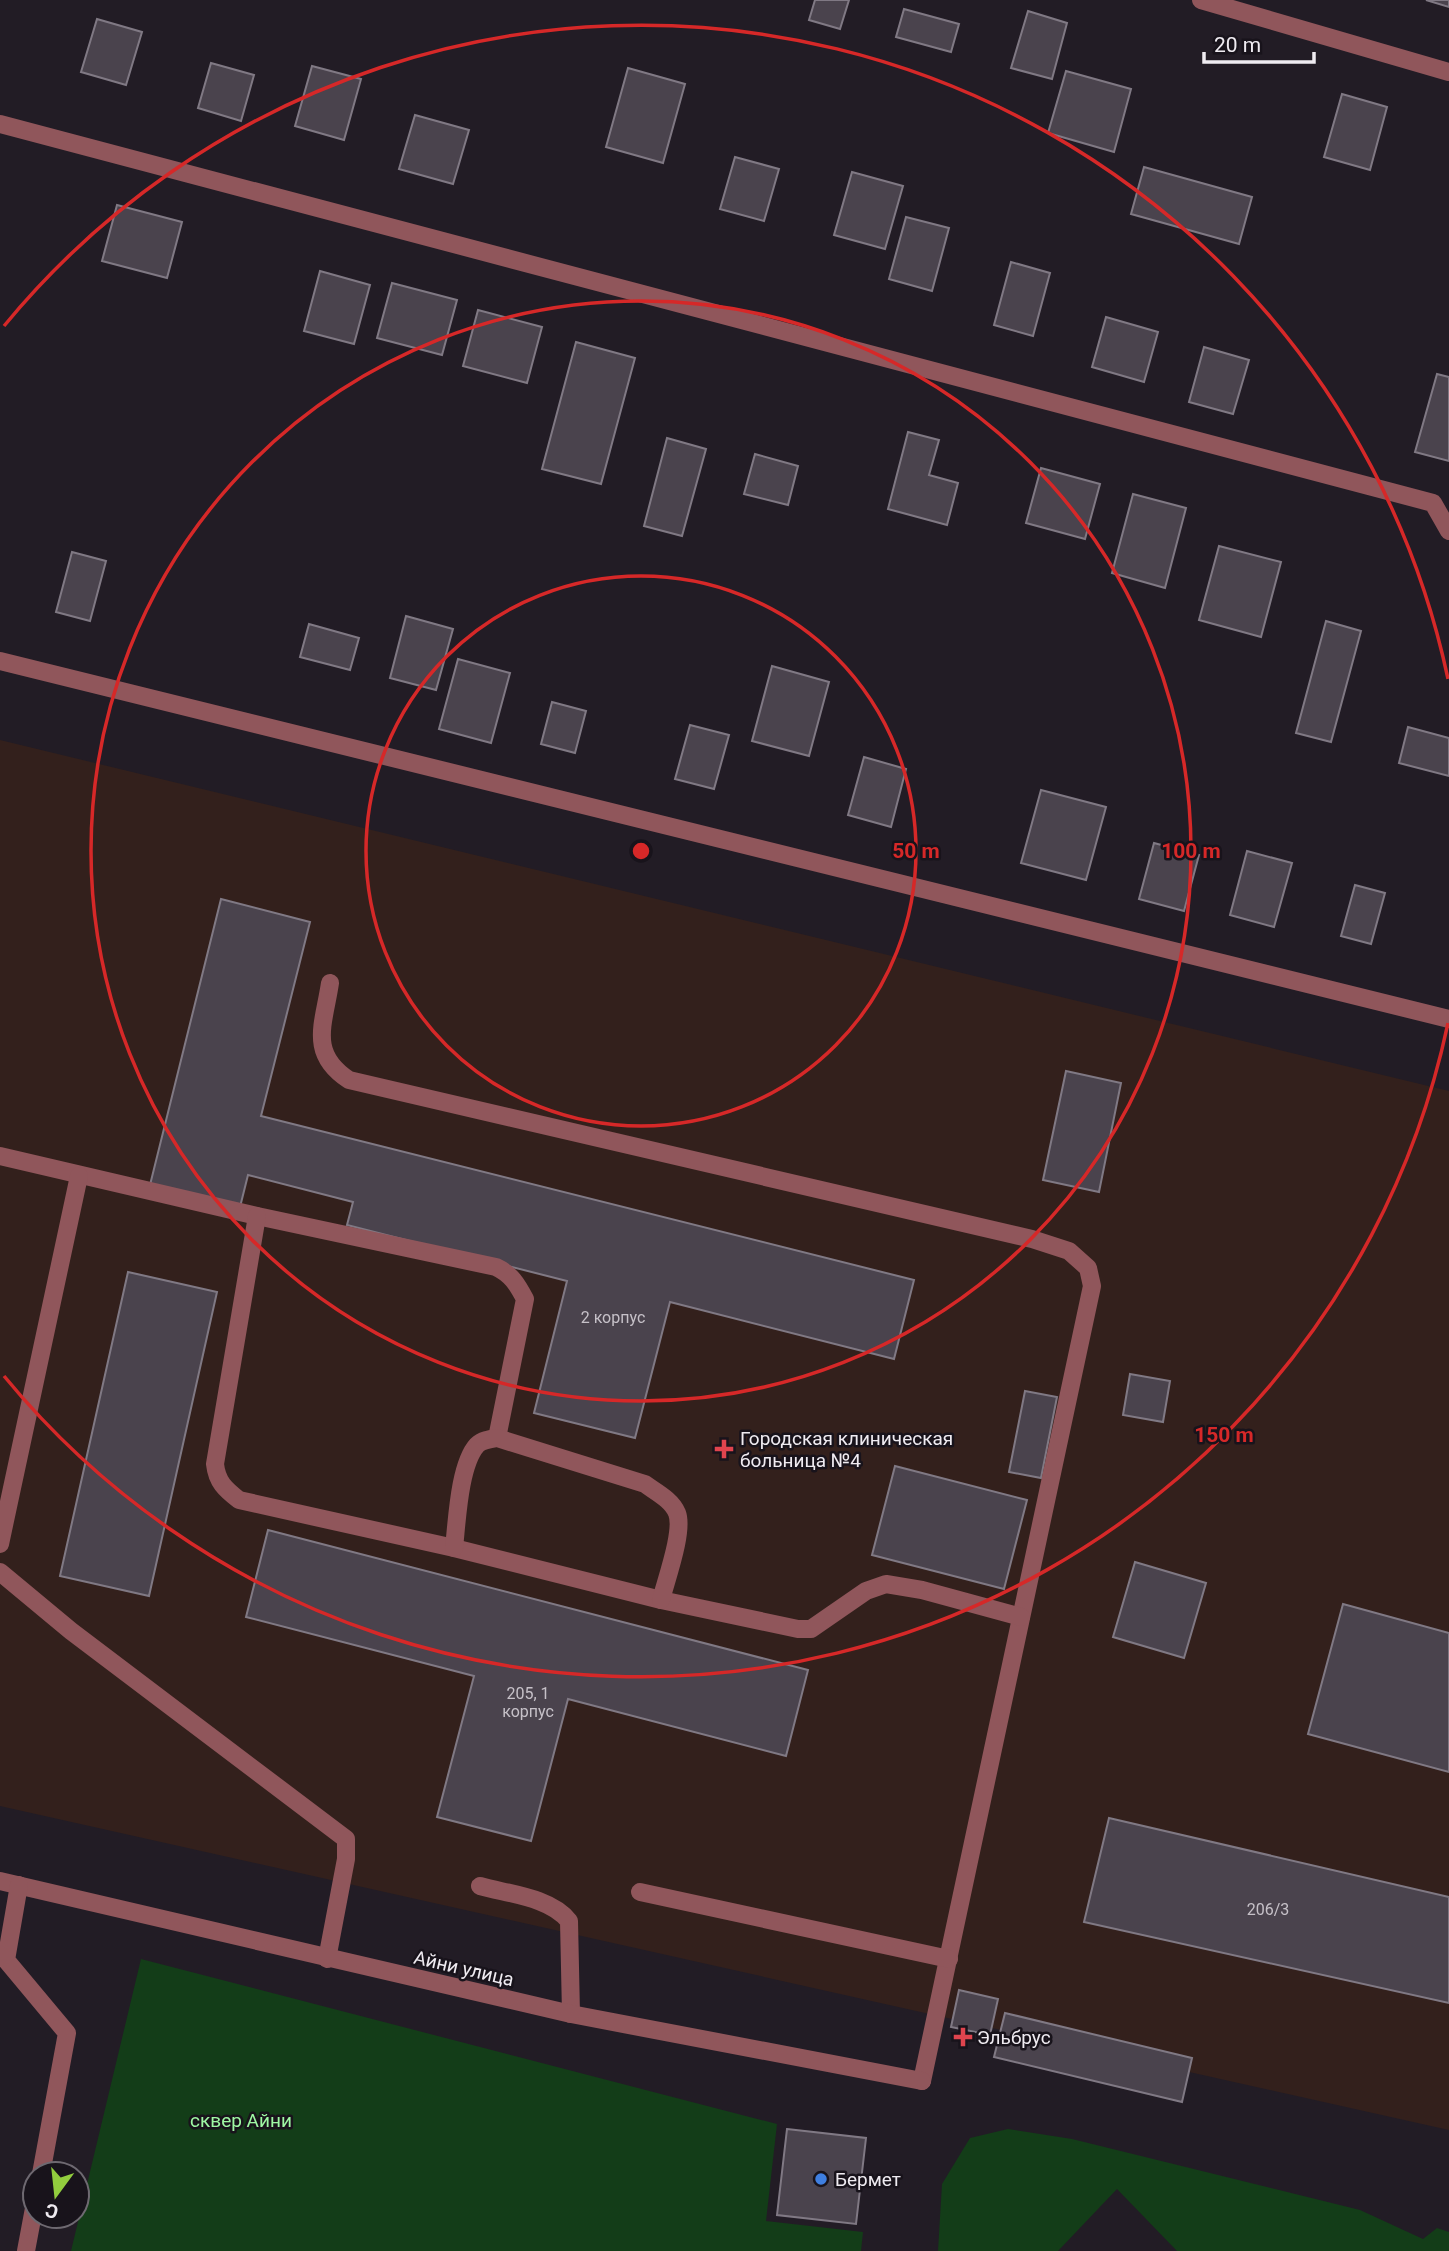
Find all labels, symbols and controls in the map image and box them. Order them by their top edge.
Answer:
scale bar [1204,21,1314,65]
text: 20 m [1214,33,1261,57]
centre of rings [629,839,653,863]
text: 50 m [892,839,940,863]
text: 100 m [1161,839,1221,863]
house number: 2 корпус [581,1308,645,1327]
text: 150 m [1194,1423,1254,1447]
place label: Городская клиническая больница №4 [740,1427,953,1472]
marker: Городская клиническая больница №4 [714,1439,734,1459]
house number: 205, 1 корпус [502,1684,554,1721]
house number: 206/3 [1247,1900,1289,1919]
street label: Айни улица [412,1946,516,1991]
place label: Эльбрус [977,2026,1051,2049]
marker: Эльбрус [955,2029,971,2045]
park label: сквер Айни [190,2109,292,2132]
north arrow [21,2160,91,2230]
place label: Бермет [835,2168,901,2191]
marker: Бермет [813,2171,829,2187]
text: С [43,2198,61,2224]

